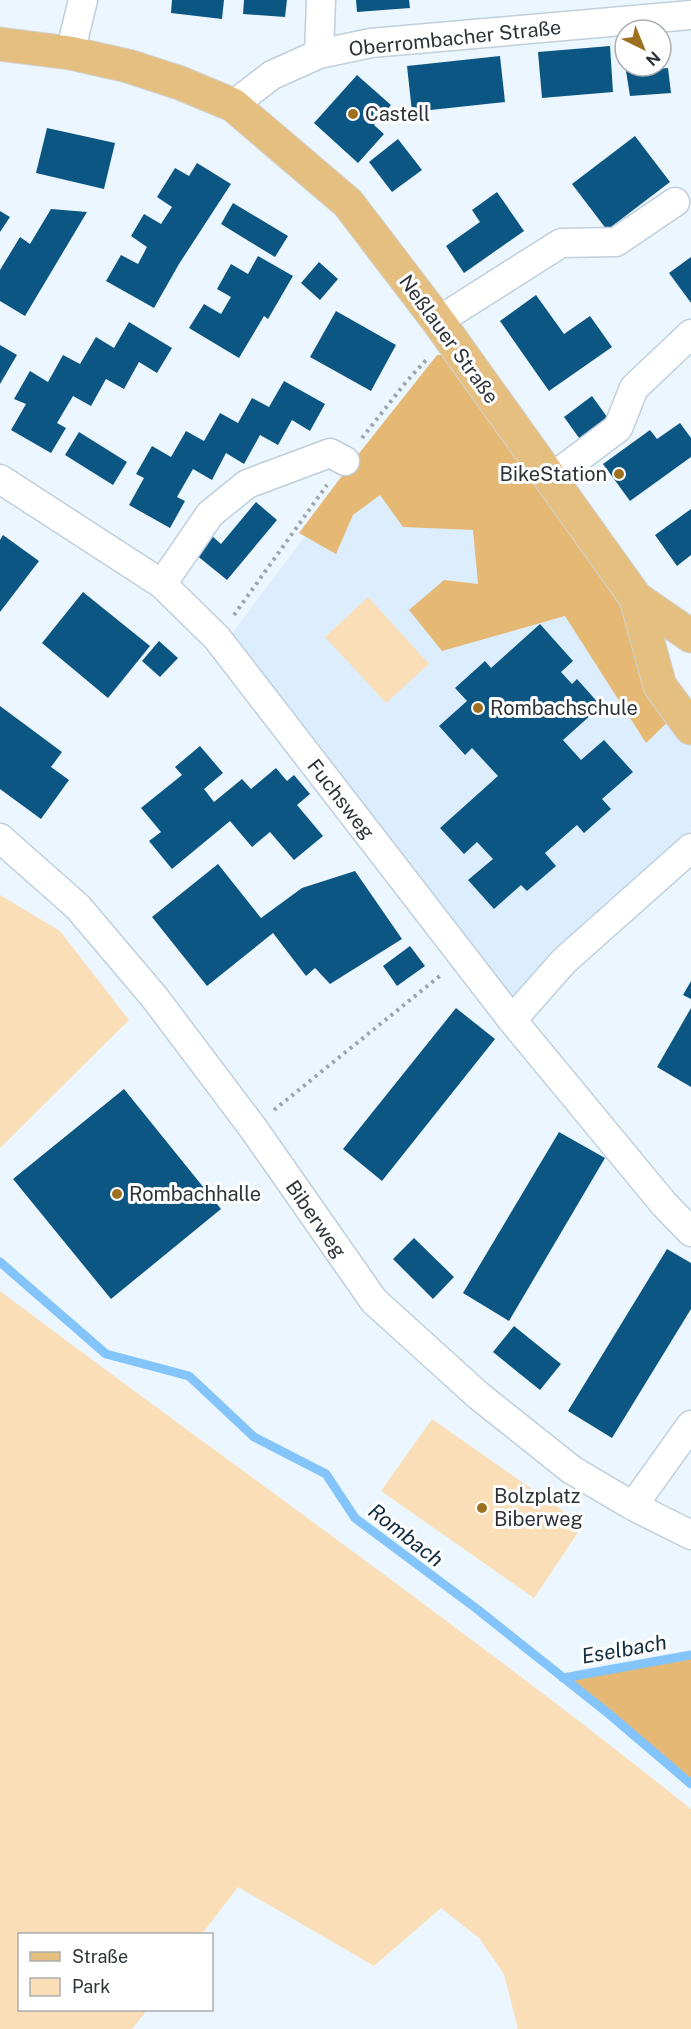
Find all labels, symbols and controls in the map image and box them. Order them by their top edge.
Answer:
street label: Oberrombacher Straße [348,15,562,61]
north arrow [613,18,673,78]
text: N [642,47,664,70]
place label: Castell [365,102,430,126]
marker: Castell [346,107,360,121]
street label: Neßlauer Straße [394,270,504,408]
place label: BikeStation [499,462,607,486]
marker: BikeStation [612,467,626,481]
place label: Rombachschule [490,696,638,720]
marker: Rombachschule [471,701,485,715]
street label: Fuchsweg [302,754,380,844]
street label: Biberweg [281,1176,351,1262]
place label: Rombachhalle [129,1182,261,1206]
marker: Rombachhalle [110,1187,124,1201]
place label: Bolzplatz Biberweg [494,1484,583,1531]
water label: Rombach [364,1498,448,1572]
marker: Bolzplatz Biberweg [475,1501,489,1515]
water label: Eselbach [579,1629,669,1669]
legend [18,1933,213,2011]
text: Straße [72,1946,128,1967]
text: Park [72,1976,110,1997]

